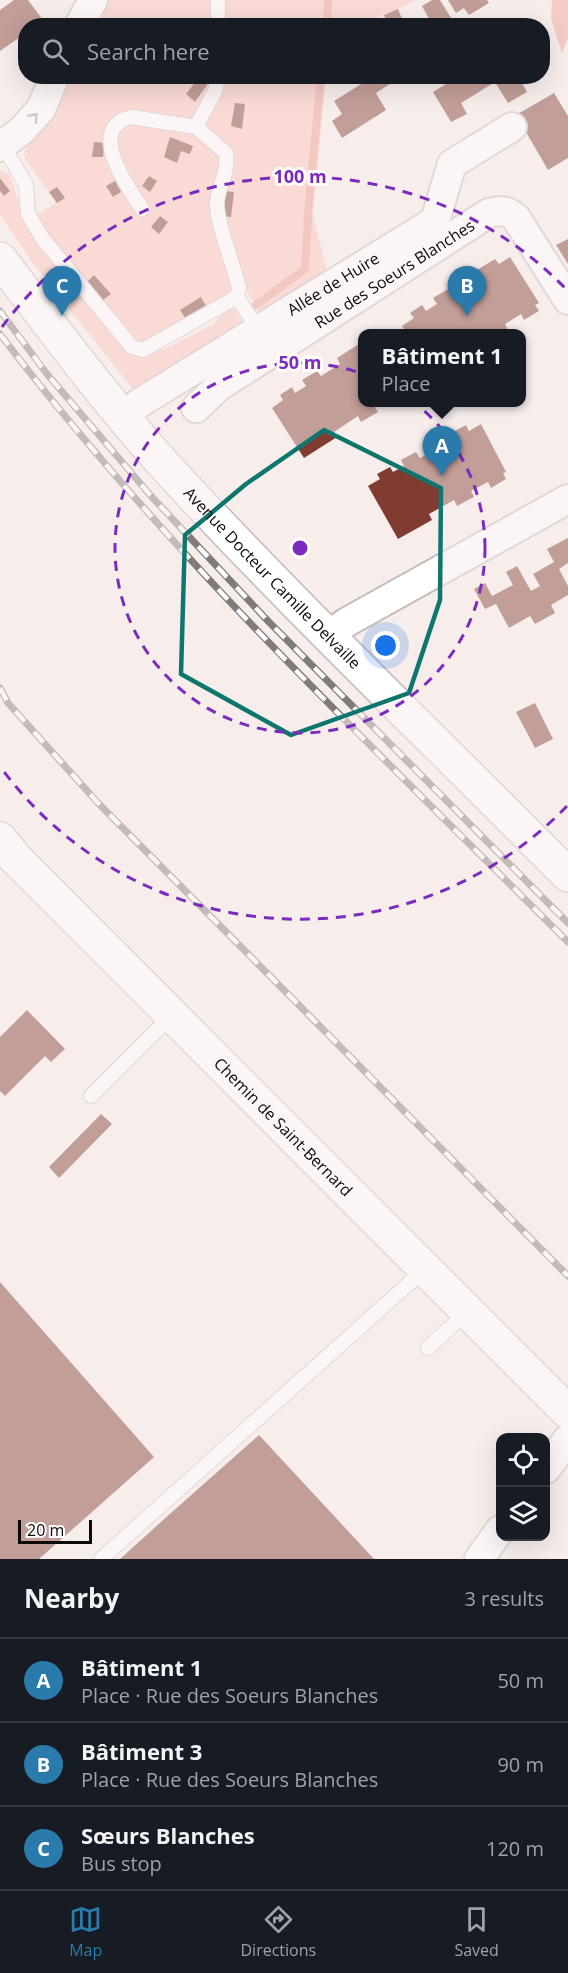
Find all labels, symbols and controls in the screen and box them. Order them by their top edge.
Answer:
search box [18,18,550,84]
icon: search [39,35,72,68]
text: Search here [87,36,210,66]
one-way arrow [27,113,38,123]
text: 100 m [273,164,327,188]
street label: Rue des Soeurs Blanches [311,215,477,333]
street label: Allée de Huire [283,247,383,321]
pin: C [42,266,82,316]
pin: B [448,266,486,316]
popup [358,329,526,407]
text: Bâtiment 1 [381,340,503,370]
text: 50 m [279,350,321,374]
text: Place [381,370,430,397]
pin: A [422,426,462,476]
street label: Avenue Docteur Camille Delvaille [179,482,366,674]
centre of rings [290,538,310,558]
your location [371,631,400,660]
street label: Chemin de Saint-Bernard [209,1053,357,1201]
map controls [496,1433,550,1541]
button: locate [496,1433,550,1487]
button: layers [496,1487,550,1541]
scale bar [18,1517,92,1544]
text: 20 m [27,1519,64,1541]
text: Nearby [24,1580,119,1616]
text: 3 results [464,1585,544,1612]
text: Bâtiment 1 [81,1652,202,1682]
text: A [37,1667,50,1694]
text: 50 m [497,1667,544,1694]
text: Place · Rue des Soeurs Blanches [81,1682,378,1709]
text: Bâtiment 3 [81,1736,202,1766]
text: B [37,1751,50,1778]
text: 90 m [497,1751,544,1778]
text: Place · Rue des Soeurs Blanches [81,1766,378,1793]
text: Sœurs Blanches [81,1820,255,1850]
text: C [37,1835,50,1862]
text: 120 m [486,1835,544,1862]
text: Bus stop [81,1850,162,1877]
tab: Map [69,1903,102,1961]
tab: Directions [241,1903,316,1961]
tab: Saved [454,1903,499,1961]

